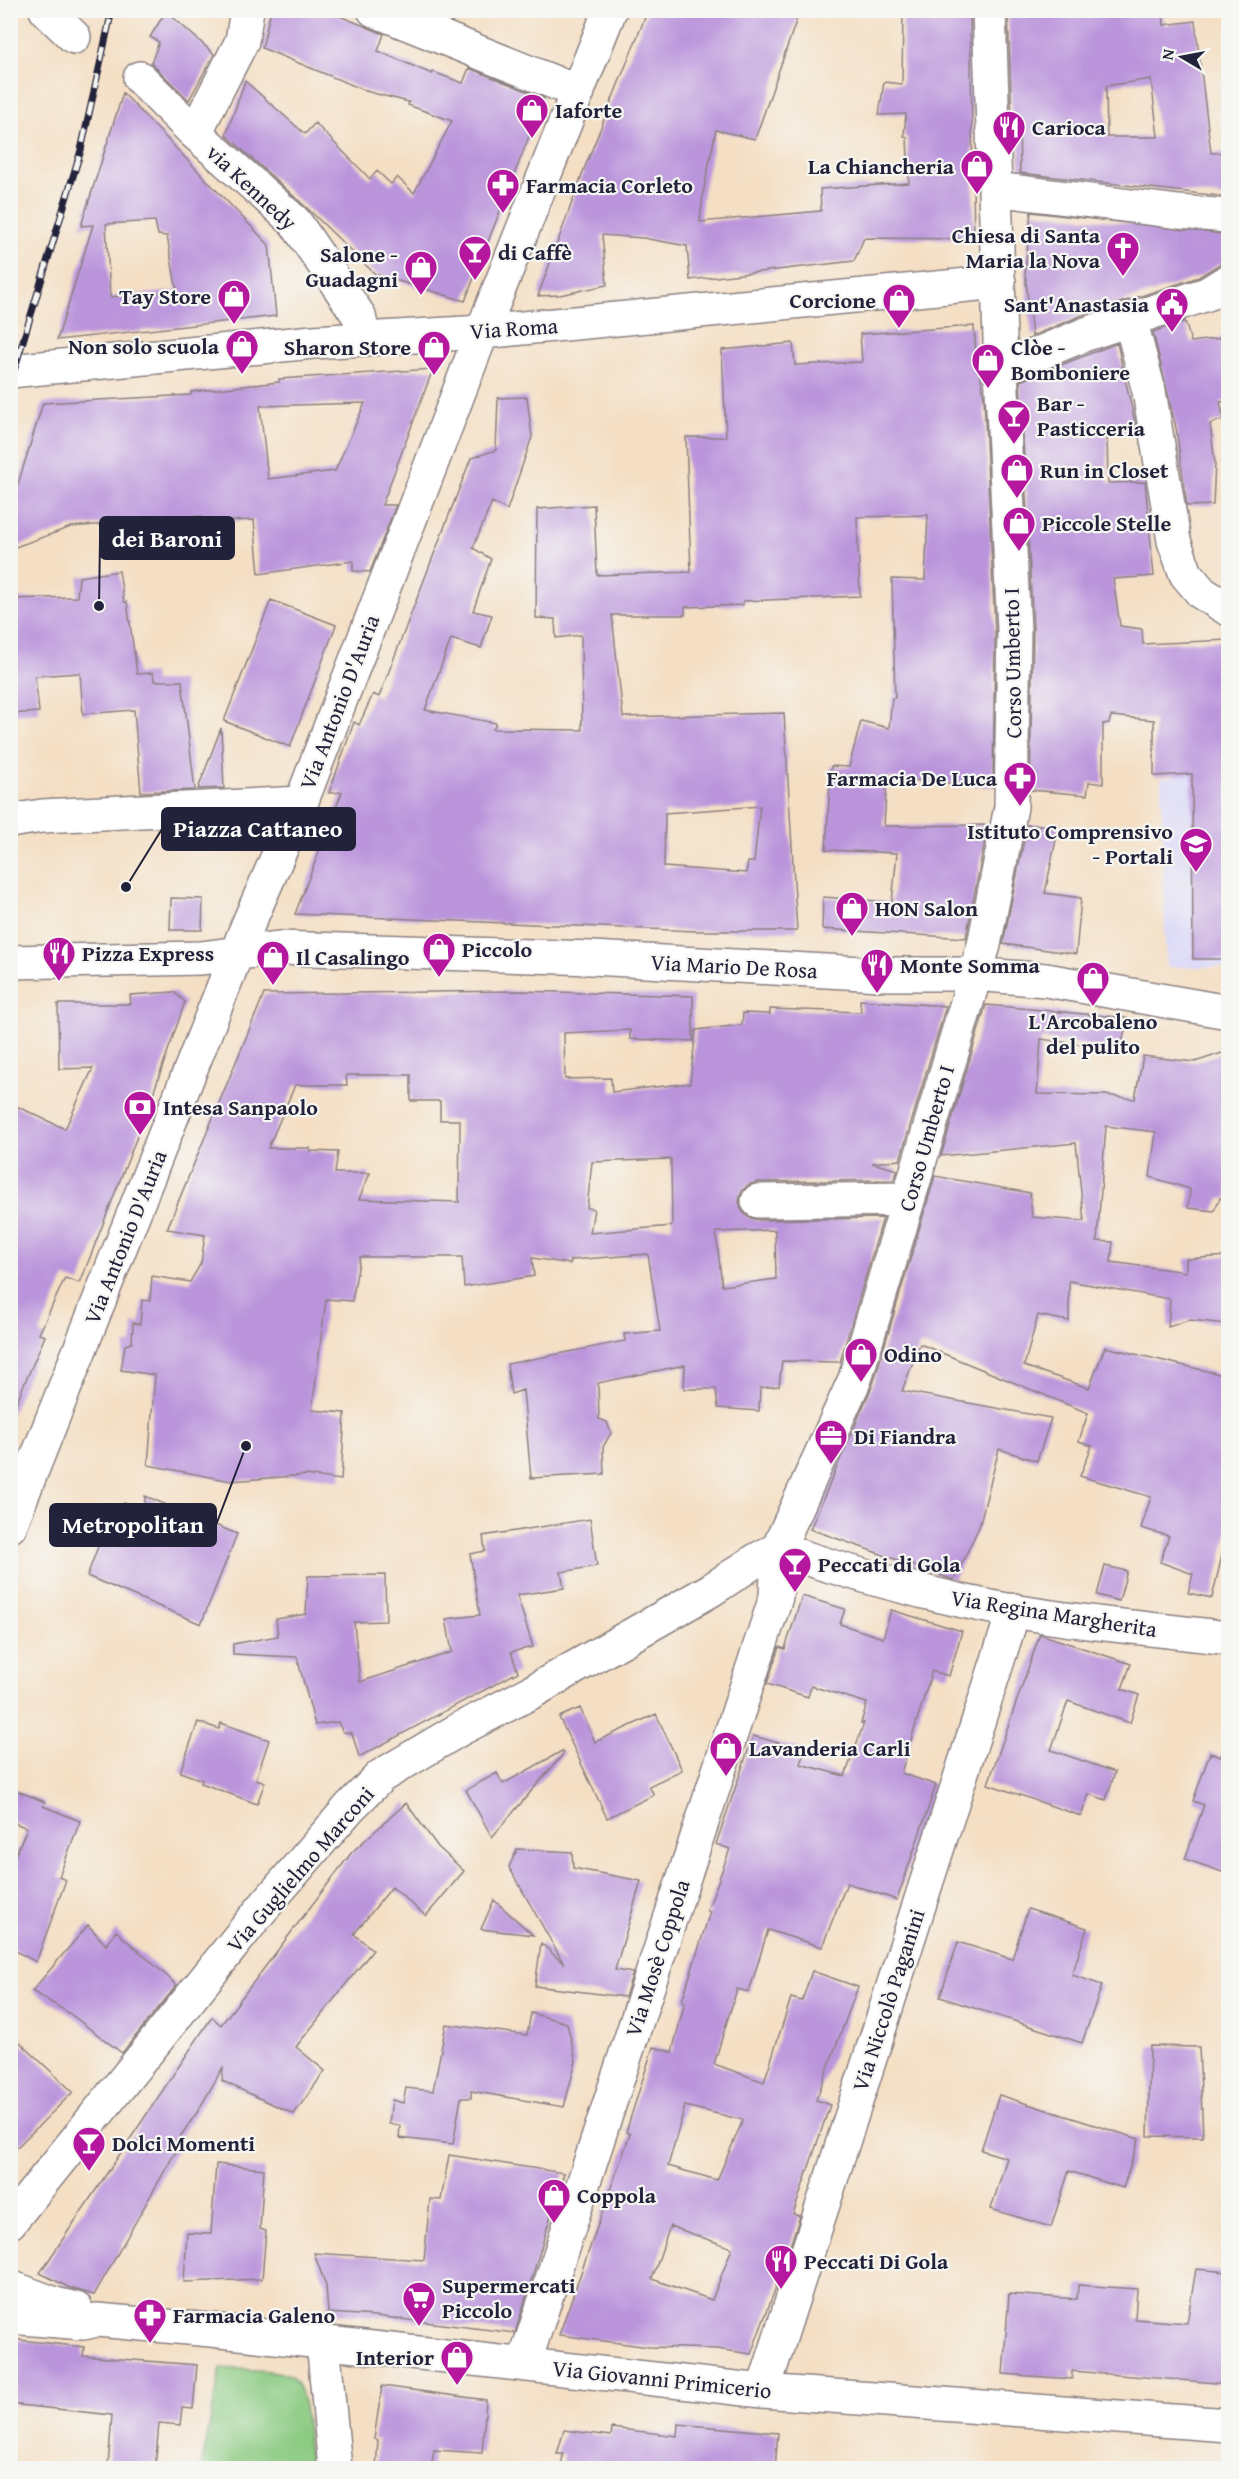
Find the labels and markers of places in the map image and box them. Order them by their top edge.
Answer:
shop icon: Iaforte [514,92,550,139]
place label: Iaforte [555,94,623,126]
restaurant icon: Carioca [991,109,1027,156]
place label: Carioca [1032,111,1107,143]
shop icon: La Chiancheria [959,148,995,195]
place label: La Chiancheria [808,150,955,182]
pharmacy icon: Farmacia Corleto [485,167,521,214]
place label: Farmacia Corleto [526,169,693,201]
place label: Chiesa di Santa Maria la Nova [952,219,1101,276]
church icon: Chiesa di Santa Maria la Nova [1105,230,1141,277]
bar icon: di Caffè [457,234,493,281]
place label: di Caffè [498,236,572,268]
place label: Salone - Guadagni [305,238,398,295]
shop icon: Salone - Guadagni [403,249,439,296]
shop icon: Tay Store [216,278,252,325]
place label: Tay Store [119,280,211,312]
shop icon: Corcione [881,282,917,329]
place label: Corcione [790,284,876,316]
public building icon: Sant'Anastasia [1154,286,1190,333]
place label: Sant'Anastasia [1004,288,1150,320]
shop icon: Non solo scuola [224,328,260,375]
shop icon: Sharon Store [416,329,452,376]
place label: Non solo scuola [68,330,220,362]
place label: Sharon Store [284,331,411,363]
place label: Clòe - Bomboniere [1011,331,1130,388]
shop icon: Clòe - Bomboniere [970,342,1006,389]
place label: Bar - Pasticceria [1037,387,1146,444]
bar icon: Bar - Pasticceria [996,398,1032,445]
shop icon: Run in Closet [999,452,1035,499]
place label: Run in Closet [1040,454,1169,486]
shop icon: Piccole Stelle [1001,505,1037,552]
place label: Piccole Stelle [1042,507,1171,539]
callout: dei Baroni [100,517,234,559]
pharmacy icon: Farmacia De Luca [1002,760,1038,807]
place label: Farmacia De Luca [826,762,998,794]
callout: Piazza Cattaneo [162,808,355,850]
place label: Istituto Comprensivo - Portali [967,815,1173,872]
school or university icon: Istituto Comprensivo - Portali [1178,826,1214,873]
shop icon: HON Salon [834,890,870,937]
place label: HON Salon [875,892,978,924]
shop icon: Piccolo [421,931,457,978]
place label: Piccolo [462,933,532,965]
restaurant icon: Pizza Express [41,935,77,982]
place label: Pizza Express [82,937,214,969]
shop icon: Il Casalingo [255,939,291,986]
place label: Il Casalingo [296,941,410,973]
restaurant icon: Monte Somma [859,947,895,994]
place label: Monte Somma [900,949,1041,981]
shop icon: L'Arcobaleno del pulito [1075,960,1111,1007]
place label: L'Arcobaleno del pulito [1029,1005,1158,1062]
bank icon: Intesa Sanpaolo [122,1089,158,1136]
place label: Intesa Sanpaolo [163,1091,318,1123]
shop icon: Odino [843,1336,879,1383]
place label: Odino [884,1338,942,1370]
office icon: Di Fiandra [813,1418,849,1465]
place label: Di Fiandra [854,1420,957,1452]
callout: Metropolitan [50,1504,216,1546]
bar icon: Peccati di Gola [777,1546,813,1593]
place label: Peccati di Gola [818,1548,961,1580]
shop icon: Lavanderia Carli [708,1730,744,1777]
place label: Lavanderia Carli [749,1732,911,1764]
bar icon: Dolci Momenti [71,2125,107,2172]
place label: Dolci Momenti [112,2127,255,2159]
shop icon: Coppola [536,2177,572,2224]
place label: Coppola [577,2179,657,2211]
restaurant icon: Peccati Di Gola [763,2243,799,2290]
place label: Peccati Di Gola [804,2245,949,2277]
place label: Supermercati Piccolo [442,2269,576,2326]
supermarket icon: Supermercati Piccolo [401,2280,437,2327]
pharmacy icon: Farmacia Galeno [132,2297,168,2344]
place label: Farmacia Galeno [173,2299,335,2331]
shop icon: Interior [439,2339,475,2386]
place label: Interior [356,2341,434,2373]

